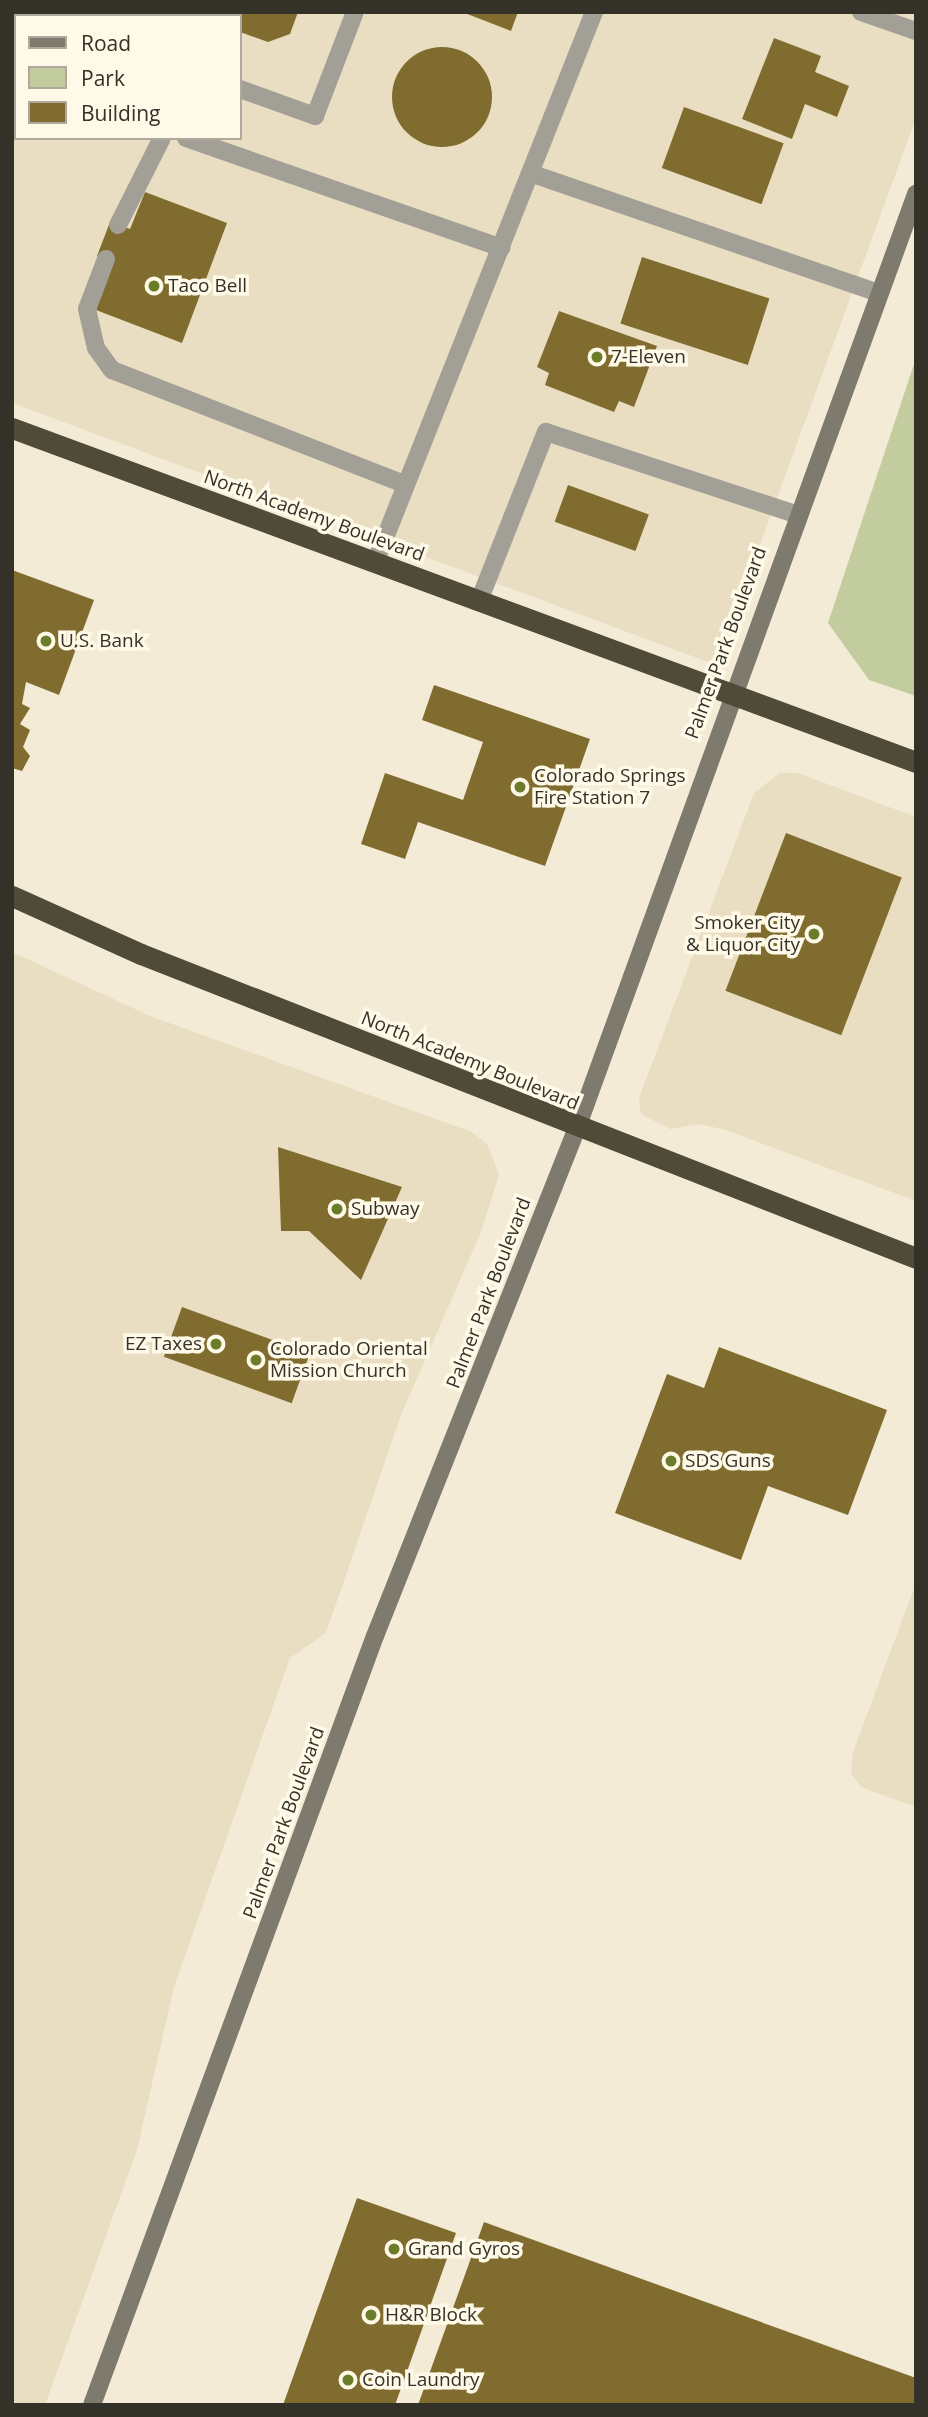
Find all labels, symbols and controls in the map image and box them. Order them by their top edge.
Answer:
legend [14,14,242,140]
text: Road [81,29,131,57]
text: Park [81,64,125,92]
text: Building [81,99,160,127]
place label: Taco Bell [168,275,247,297]
marker: Taco Bell [146,278,162,294]
place label: 7-Eleven [611,346,686,368]
marker: 7-Eleven [589,349,605,365]
street label: North Academy Boulevard [201,465,427,567]
street label: Palmer Park Boulevard [681,544,771,742]
place label: U.S. Bank [60,630,144,652]
marker: U.S. Bank [38,633,54,649]
place label: Colorado Springs Fire Station 7 [534,765,686,809]
marker: Colorado Springs Fire Station 7 [512,779,528,795]
place label: Smoker City & Liquor City [686,912,800,956]
marker: Smoker City & Liquor City [806,926,822,942]
street label: North Academy Boulevard [358,1007,582,1115]
street label: Palmer Park Boulevard [442,1194,536,1392]
place label: Subway [351,1198,419,1220]
marker: Subway [329,1201,345,1217]
place label: EZ Taxes [125,1333,202,1355]
marker: EZ Taxes [208,1336,224,1352]
place label: Colorado Oriental Mission Church [270,1338,428,1382]
marker: Colorado Oriental Mission Church [248,1352,264,1368]
place label: SDS Guns [685,1450,771,1472]
marker: SDS Guns [663,1453,679,1469]
street label: Palmer Park Boulevard [239,1724,329,1922]
place label: Grand Gyros [408,2238,520,2260]
marker: Grand Gyros [386,2241,402,2257]
place label: H&R Block [385,2304,477,2326]
marker: H&R Block [363,2307,379,2323]
place label: Coin Laundry [362,2369,479,2391]
marker: Coin Laundry [340,2372,356,2388]

